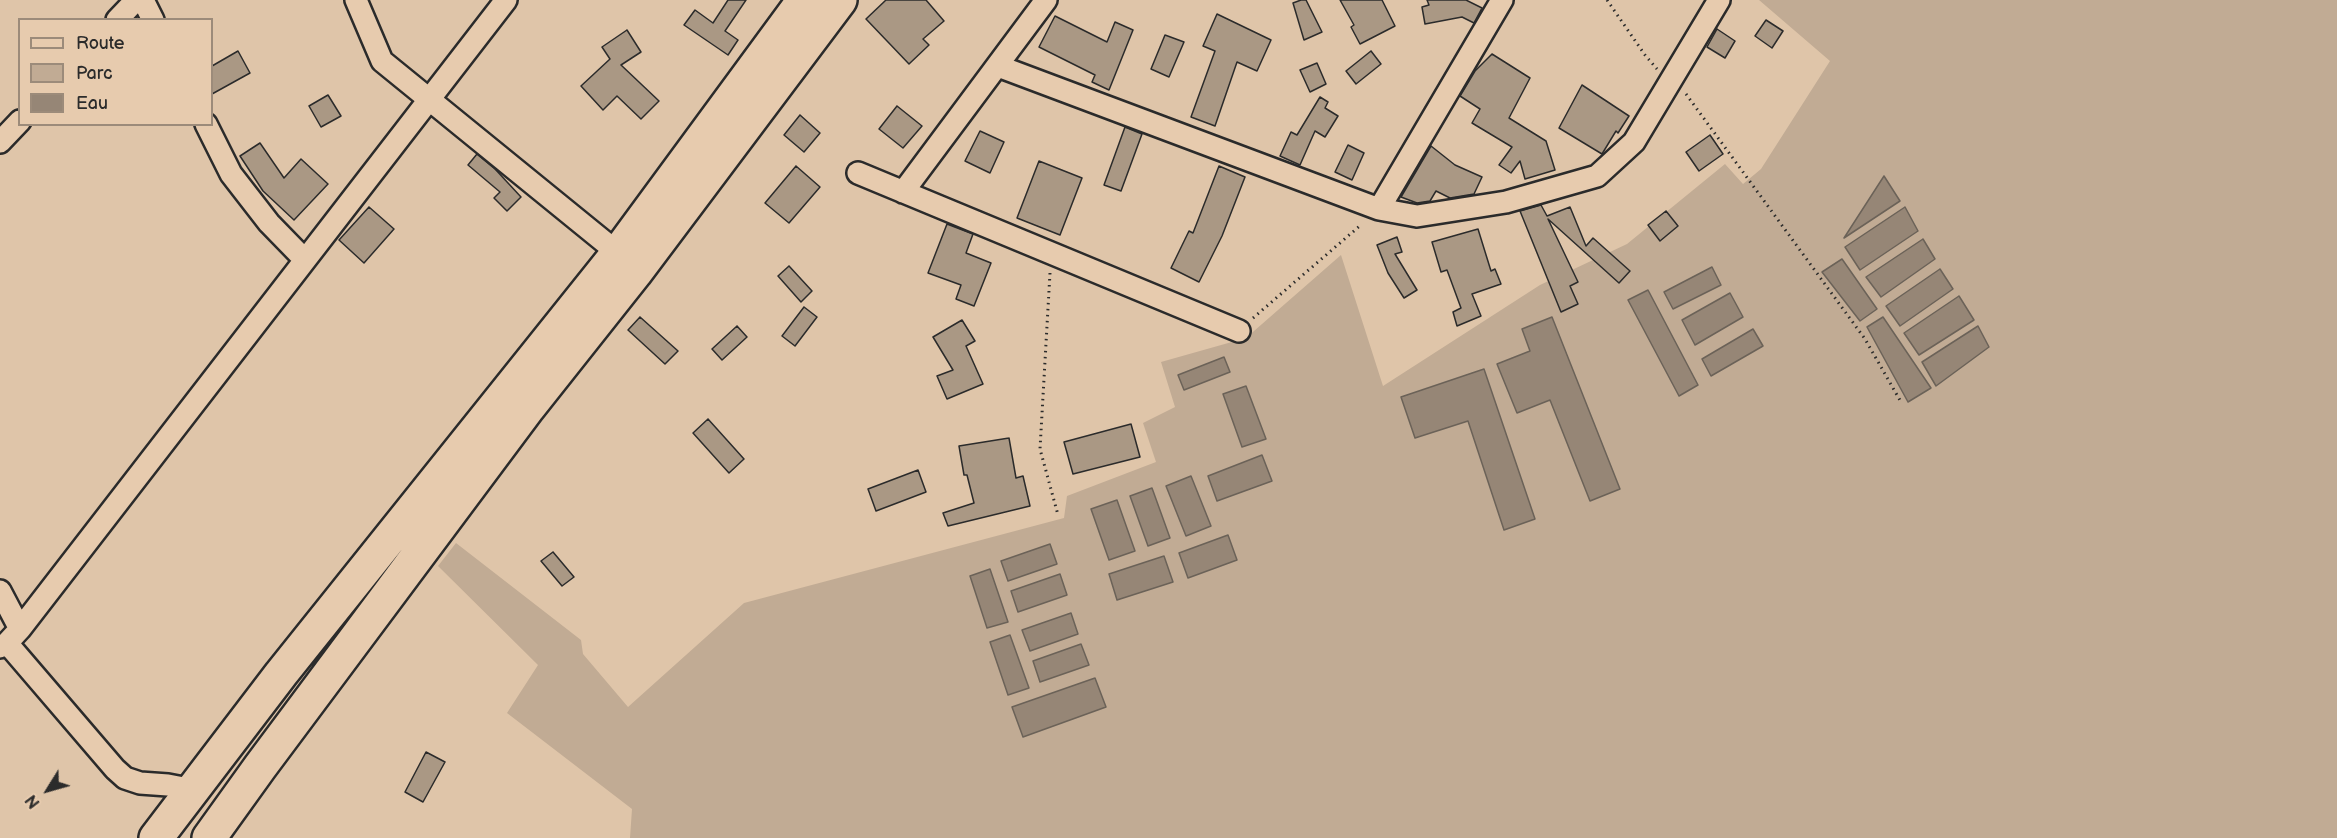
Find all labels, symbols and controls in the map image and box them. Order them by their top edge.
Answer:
legend [18,18,213,126]
text: Route [76,33,125,54]
text: Parc [76,63,113,84]
text: Eau [76,93,108,114]
north arrow [18,760,78,820]
text: N [22,791,44,812]

